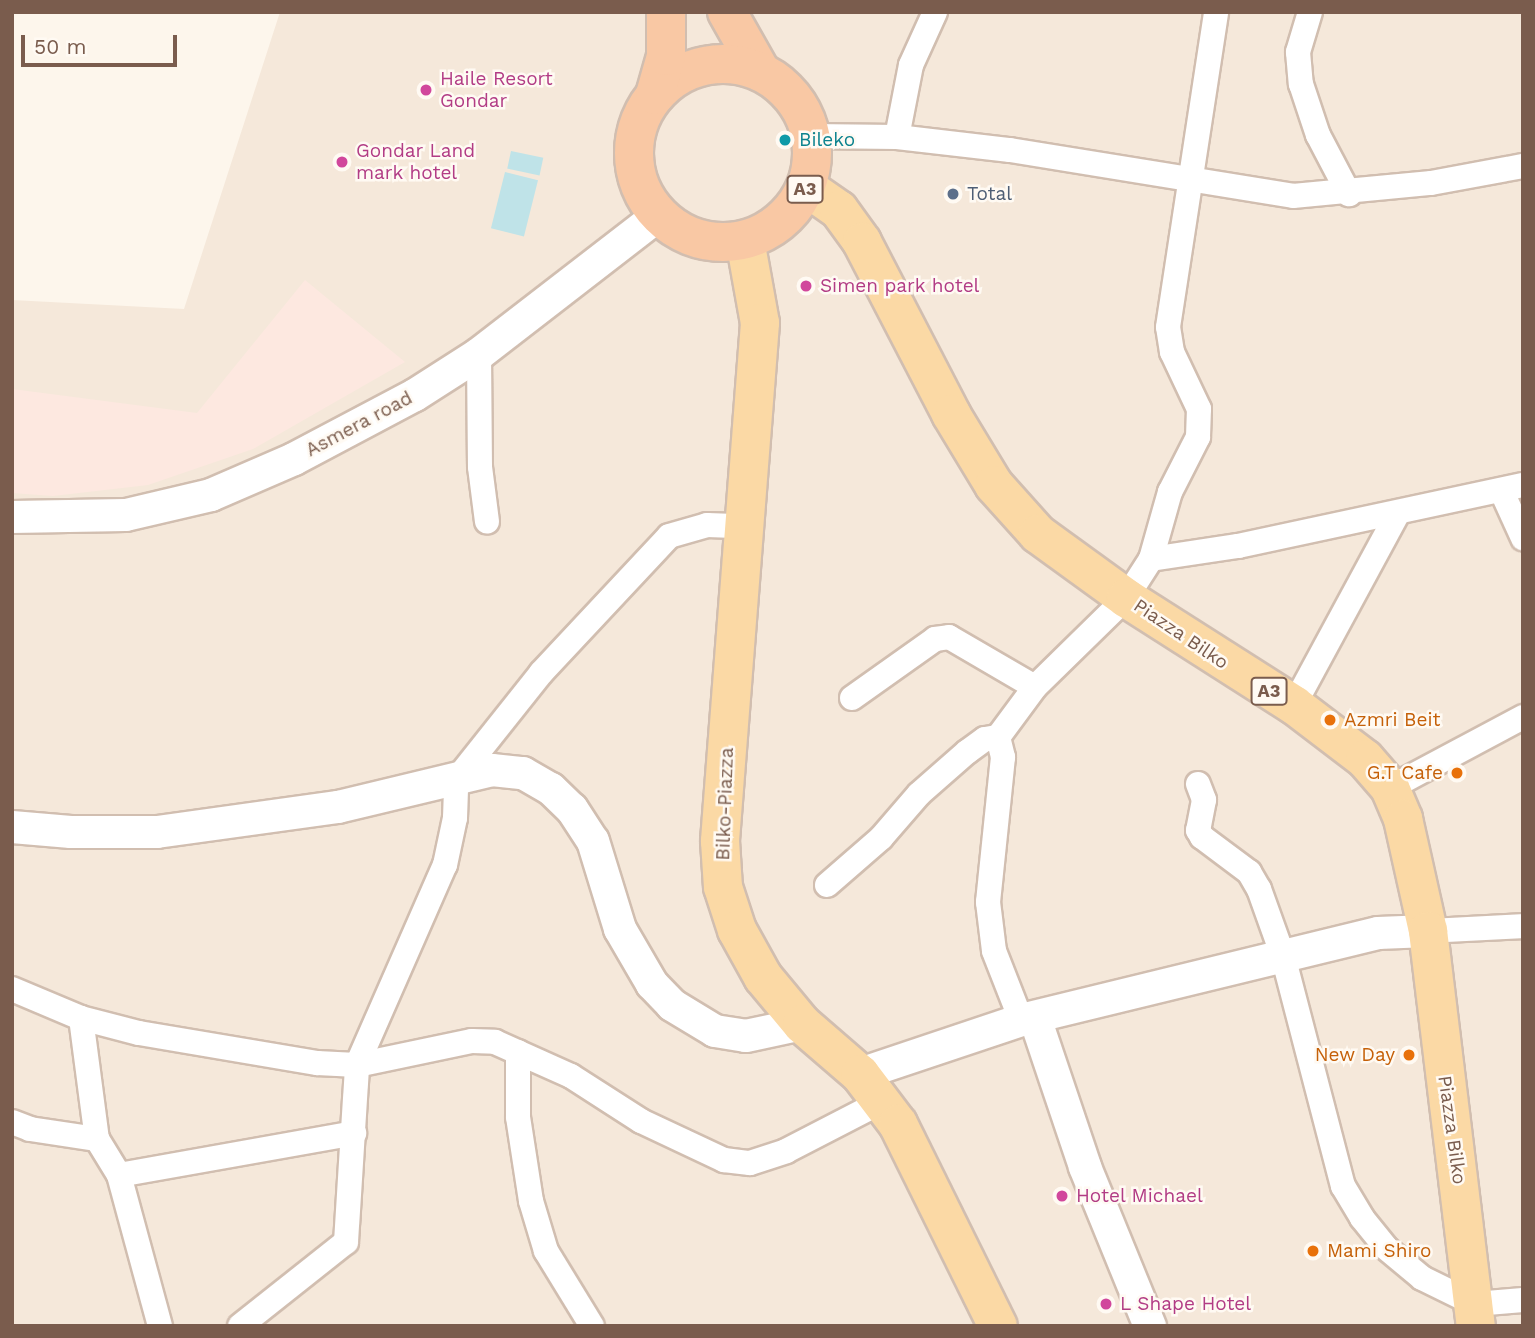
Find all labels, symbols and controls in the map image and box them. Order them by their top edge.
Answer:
scale bar [24,21,180,65]
text: 50 m [34,34,86,59]
place label: Haile Resort Gondar [440,68,553,112]
marker: Haile Resort Gondar [418,82,434,98]
place label: Bileko [799,129,855,151]
marker: Bileko [777,132,793,148]
place label: Gondar Land mark hotel [356,140,476,184]
marker: Gondar Land mark hotel [334,154,350,170]
road number: A3 [786,174,824,204]
place label: Total [967,183,1012,205]
marker: Total [945,186,961,202]
place label: Simen park hotel [820,275,980,297]
marker: Simen park hotel [798,278,814,294]
street label: Asmera road [302,386,416,462]
street label: Piazza Bilko [1129,594,1233,674]
road number: A3 [1250,676,1288,706]
place label: Azmri Beit [1344,709,1440,731]
marker: Azmri Beit [1322,712,1338,728]
street label: Bilko-Piazza [712,747,738,861]
place label: G.T Cafe [1366,762,1443,784]
marker: G.T Cafe [1449,765,1465,781]
place label: New Day [1314,1044,1395,1066]
marker: New Day [1401,1047,1417,1063]
street label: Piazza Bilko [1433,1074,1471,1186]
place label: Hotel Michael [1076,1185,1203,1207]
marker: Hotel Michael [1054,1188,1070,1204]
place label: Mami Shiro [1327,1240,1431,1262]
marker: Mami Shiro [1305,1243,1321,1259]
place label: L Shape Hotel [1120,1293,1252,1315]
marker: L Shape Hotel [1098,1296,1114,1312]

